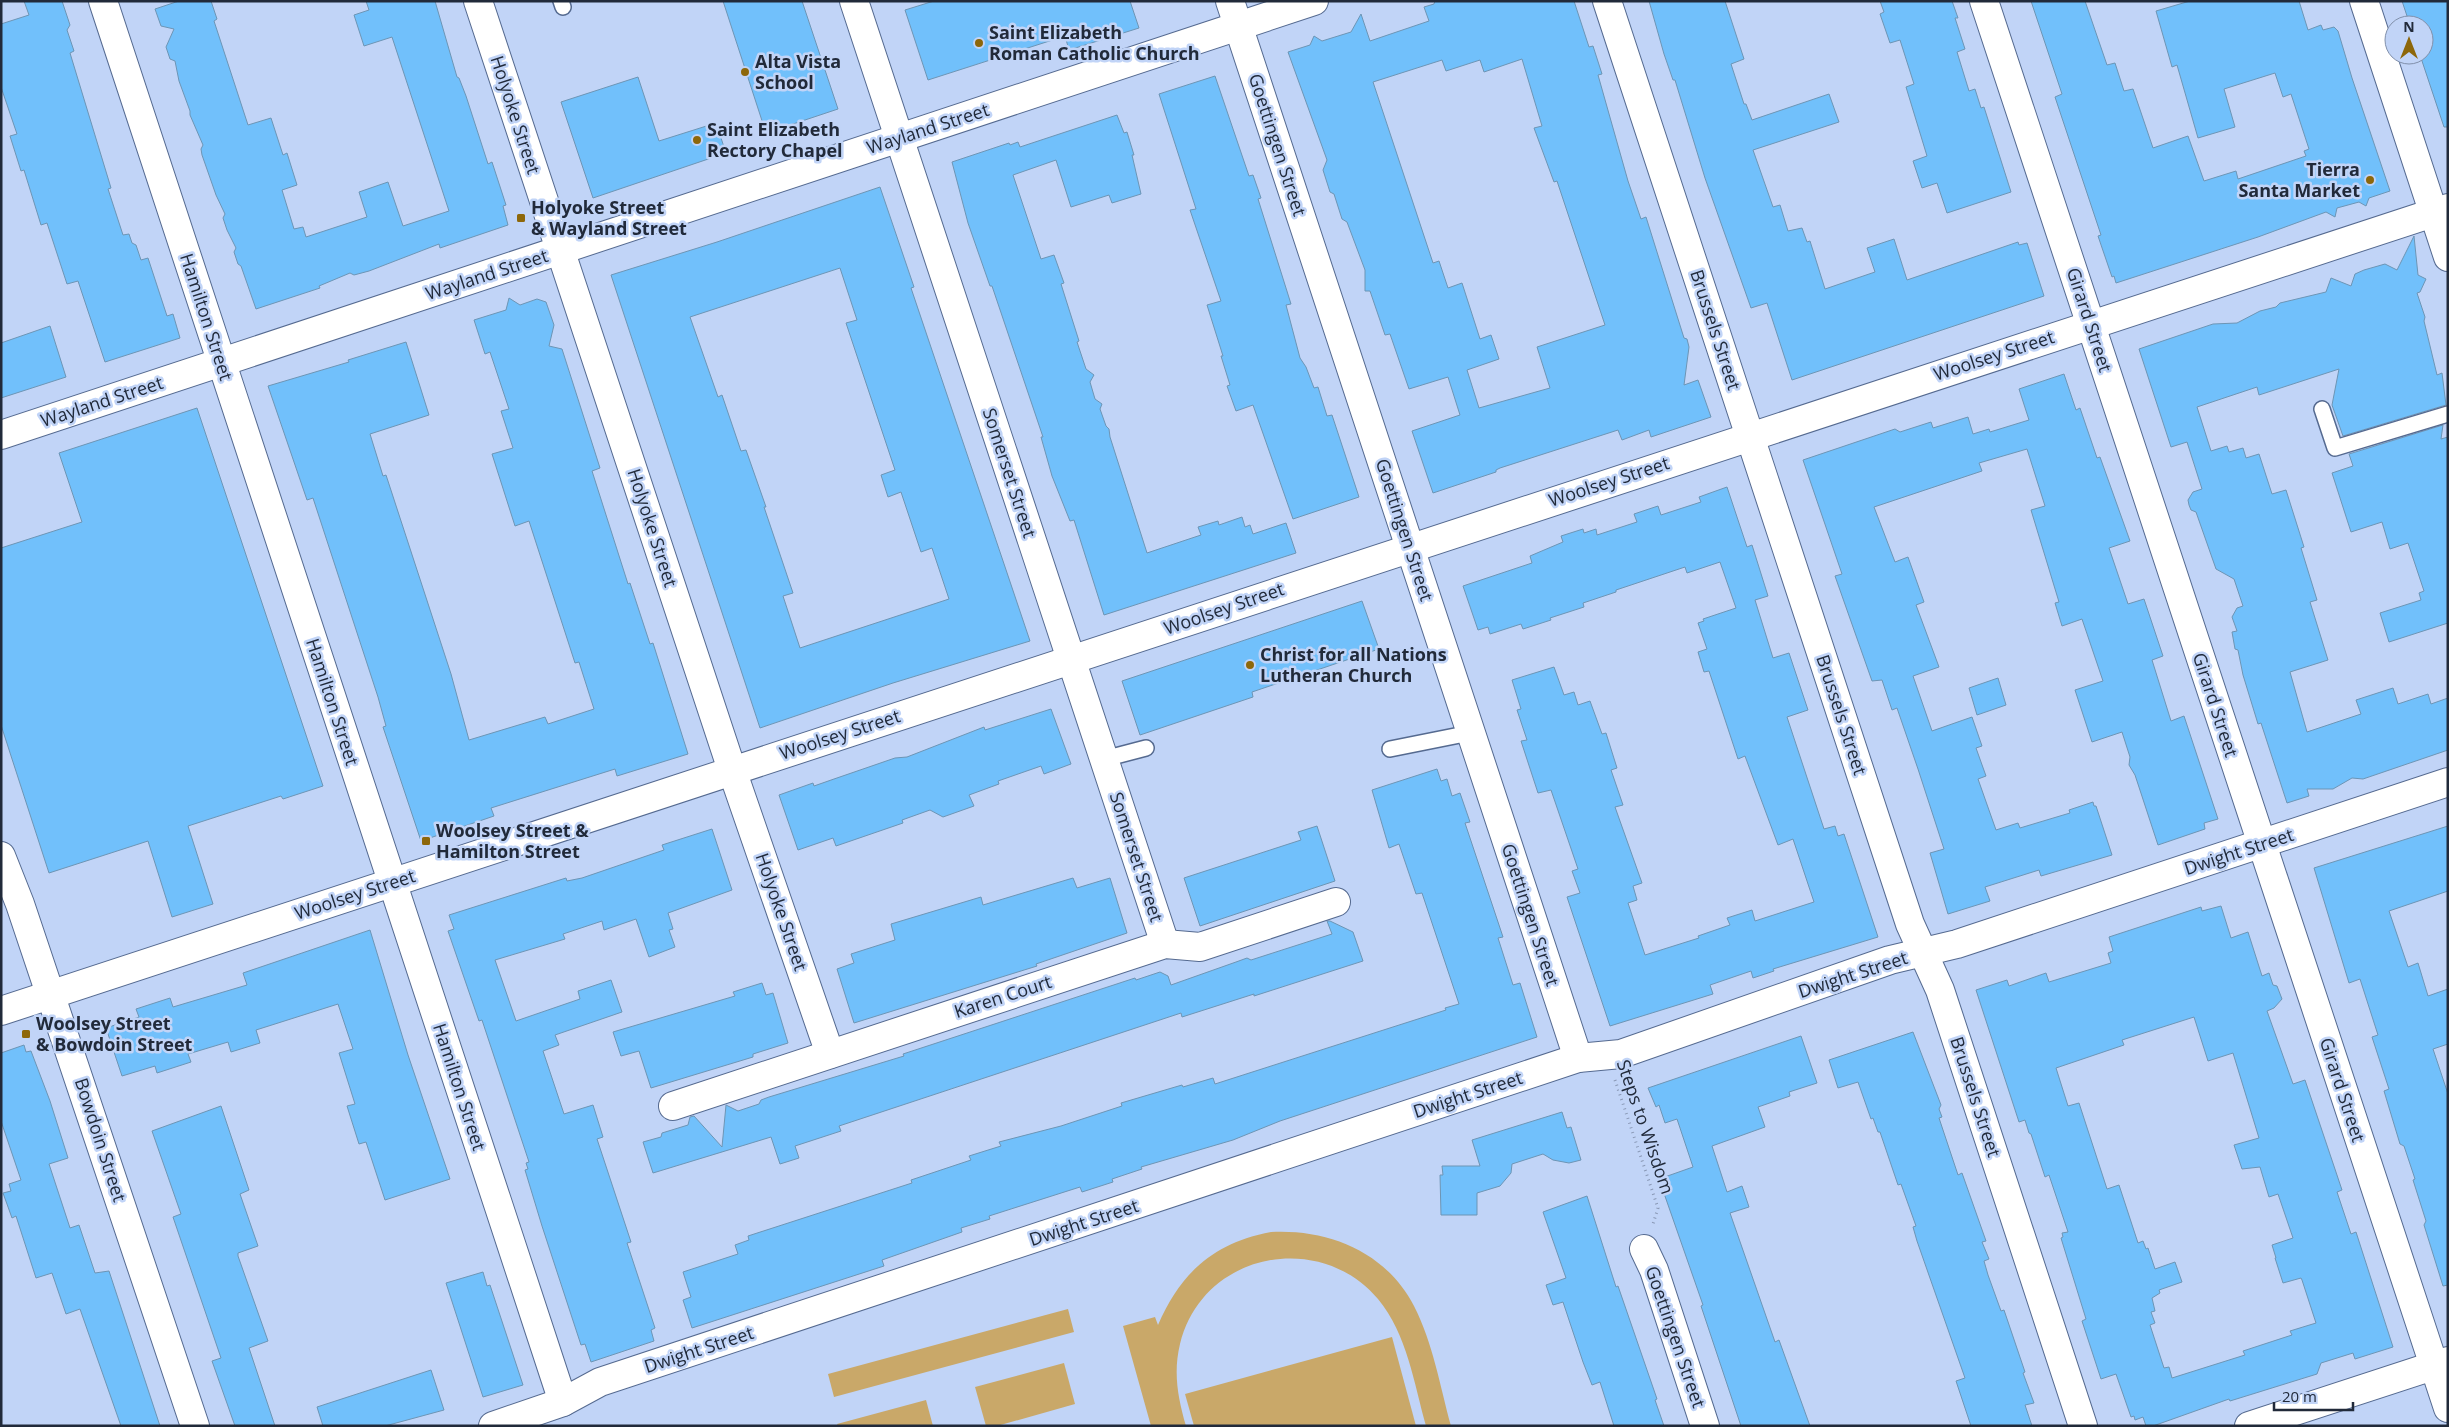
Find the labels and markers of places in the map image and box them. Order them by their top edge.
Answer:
place label: Saint Elizabeth Roman Catholic Church [989,20,1200,65]
marker: Saint Elizabeth Roman Catholic Church [973,37,985,49]
place label: Alta Vista School [755,49,841,94]
marker: Alta Vista School [739,66,751,78]
place label: Saint Elizabeth Rectory Chapel [707,117,843,162]
marker: Saint Elizabeth Rectory Chapel [691,134,703,146]
place label: Tierra Santa Market [2238,157,2360,202]
marker: Tierra Santa Market [2364,174,2376,186]
place label: Holyoke Street & Wayland Street [531,195,687,240]
marker: Holyoke Street & Wayland Street [515,212,527,224]
place label: Christ for all Nations Lutheran Church [1260,642,1447,687]
marker: Christ for all Nations Lutheran Church [1244,659,1256,671]
place label: Woolsey Street & Hamilton Street [436,818,589,863]
marker: Woolsey Street & Hamilton Street [420,835,432,847]
place label: Woolsey Street & Bowdoin Street [36,1011,193,1056]
marker: Woolsey Street & Bowdoin Street [20,1028,32,1040]

